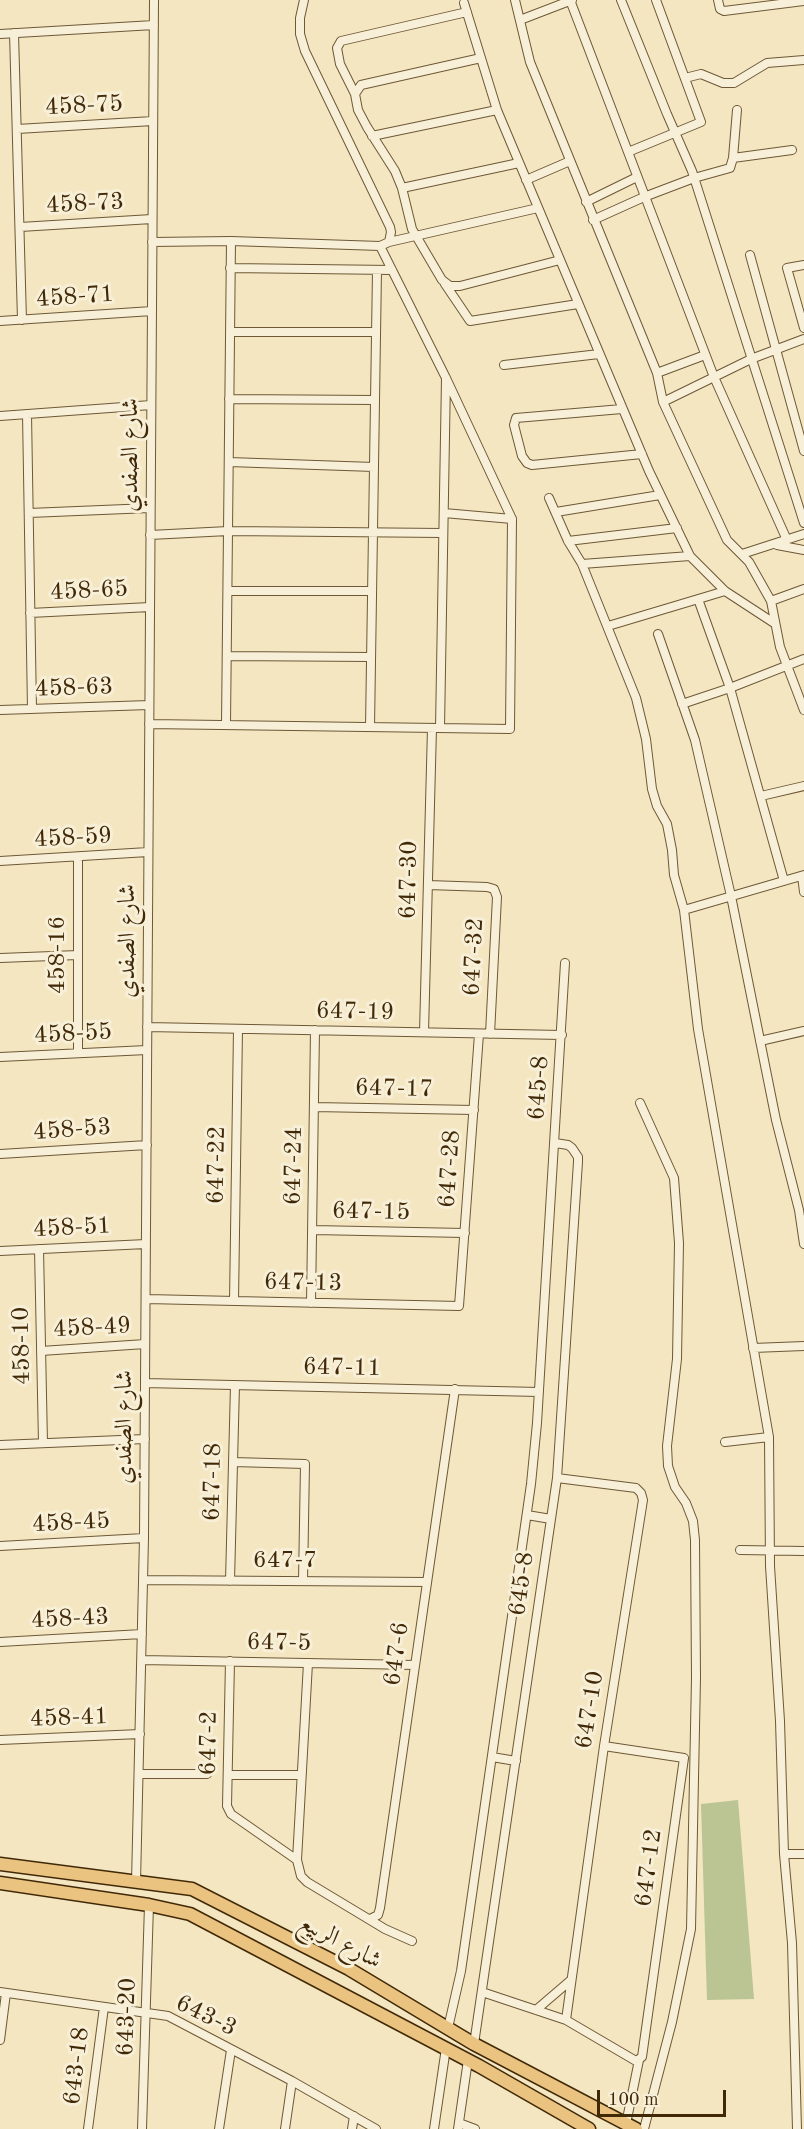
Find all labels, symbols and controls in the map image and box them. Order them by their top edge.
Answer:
street label: 458-75 [44,90,124,122]
street label: 458-73 [45,188,125,220]
street label: 458-71 [35,280,115,314]
street label: شارع الصفدي [117,398,145,512]
street label: 458-65 [49,575,129,607]
street label: 458-63 [34,672,114,704]
street label: 458-59 [33,822,113,854]
street label: 647-30 [394,841,424,919]
street label: شارع الصفدي [114,884,142,998]
street label: 458-16 [44,916,72,994]
street label: 647-32 [458,917,490,997]
street label: 647-19 [316,997,394,1027]
street label: 458-55 [33,1018,113,1050]
street label: 645-8 [522,1055,556,1121]
street label: 647-17 [355,1074,433,1104]
street label: 458-53 [32,1113,112,1147]
street label: 647-22 [202,1126,232,1204]
street label: 647-24 [279,1127,309,1205]
street label: 647-28 [433,1129,467,1209]
street label: 647-15 [332,1197,410,1227]
street label: 458-51 [32,1212,112,1244]
street label: 647-13 [264,1268,342,1298]
street label: 458-10 [7,1307,37,1385]
street label: 458-49 [52,1312,132,1344]
street label: 647-11 [303,1353,381,1383]
street label: شارع الصفدي [111,1370,139,1484]
street label: 647-18 [198,1443,228,1521]
street label: 458-45 [31,1507,111,1539]
street label: 647-7 [253,1547,317,1575]
street label: 645-8 [503,1550,541,1618]
street label: 458-43 [30,1603,110,1635]
street label: 647-6 [378,1620,416,1688]
street label: 647-5 [246,1628,312,1658]
street label: 647-10 [570,1669,610,1751]
street label: 458-41 [29,1702,109,1734]
street label: 647-2 [194,1710,224,1776]
street label: 647-12 [629,1827,669,1909]
street label: شارع الربيع [294,1908,386,1976]
street label: 643-20 [111,1977,143,2057]
street label: 643-3 [171,1989,241,2043]
street label: 643-18 [58,2025,96,2107]
scale bar [600,2078,729,2116]
text: 100 m [608,2091,659,2109]

